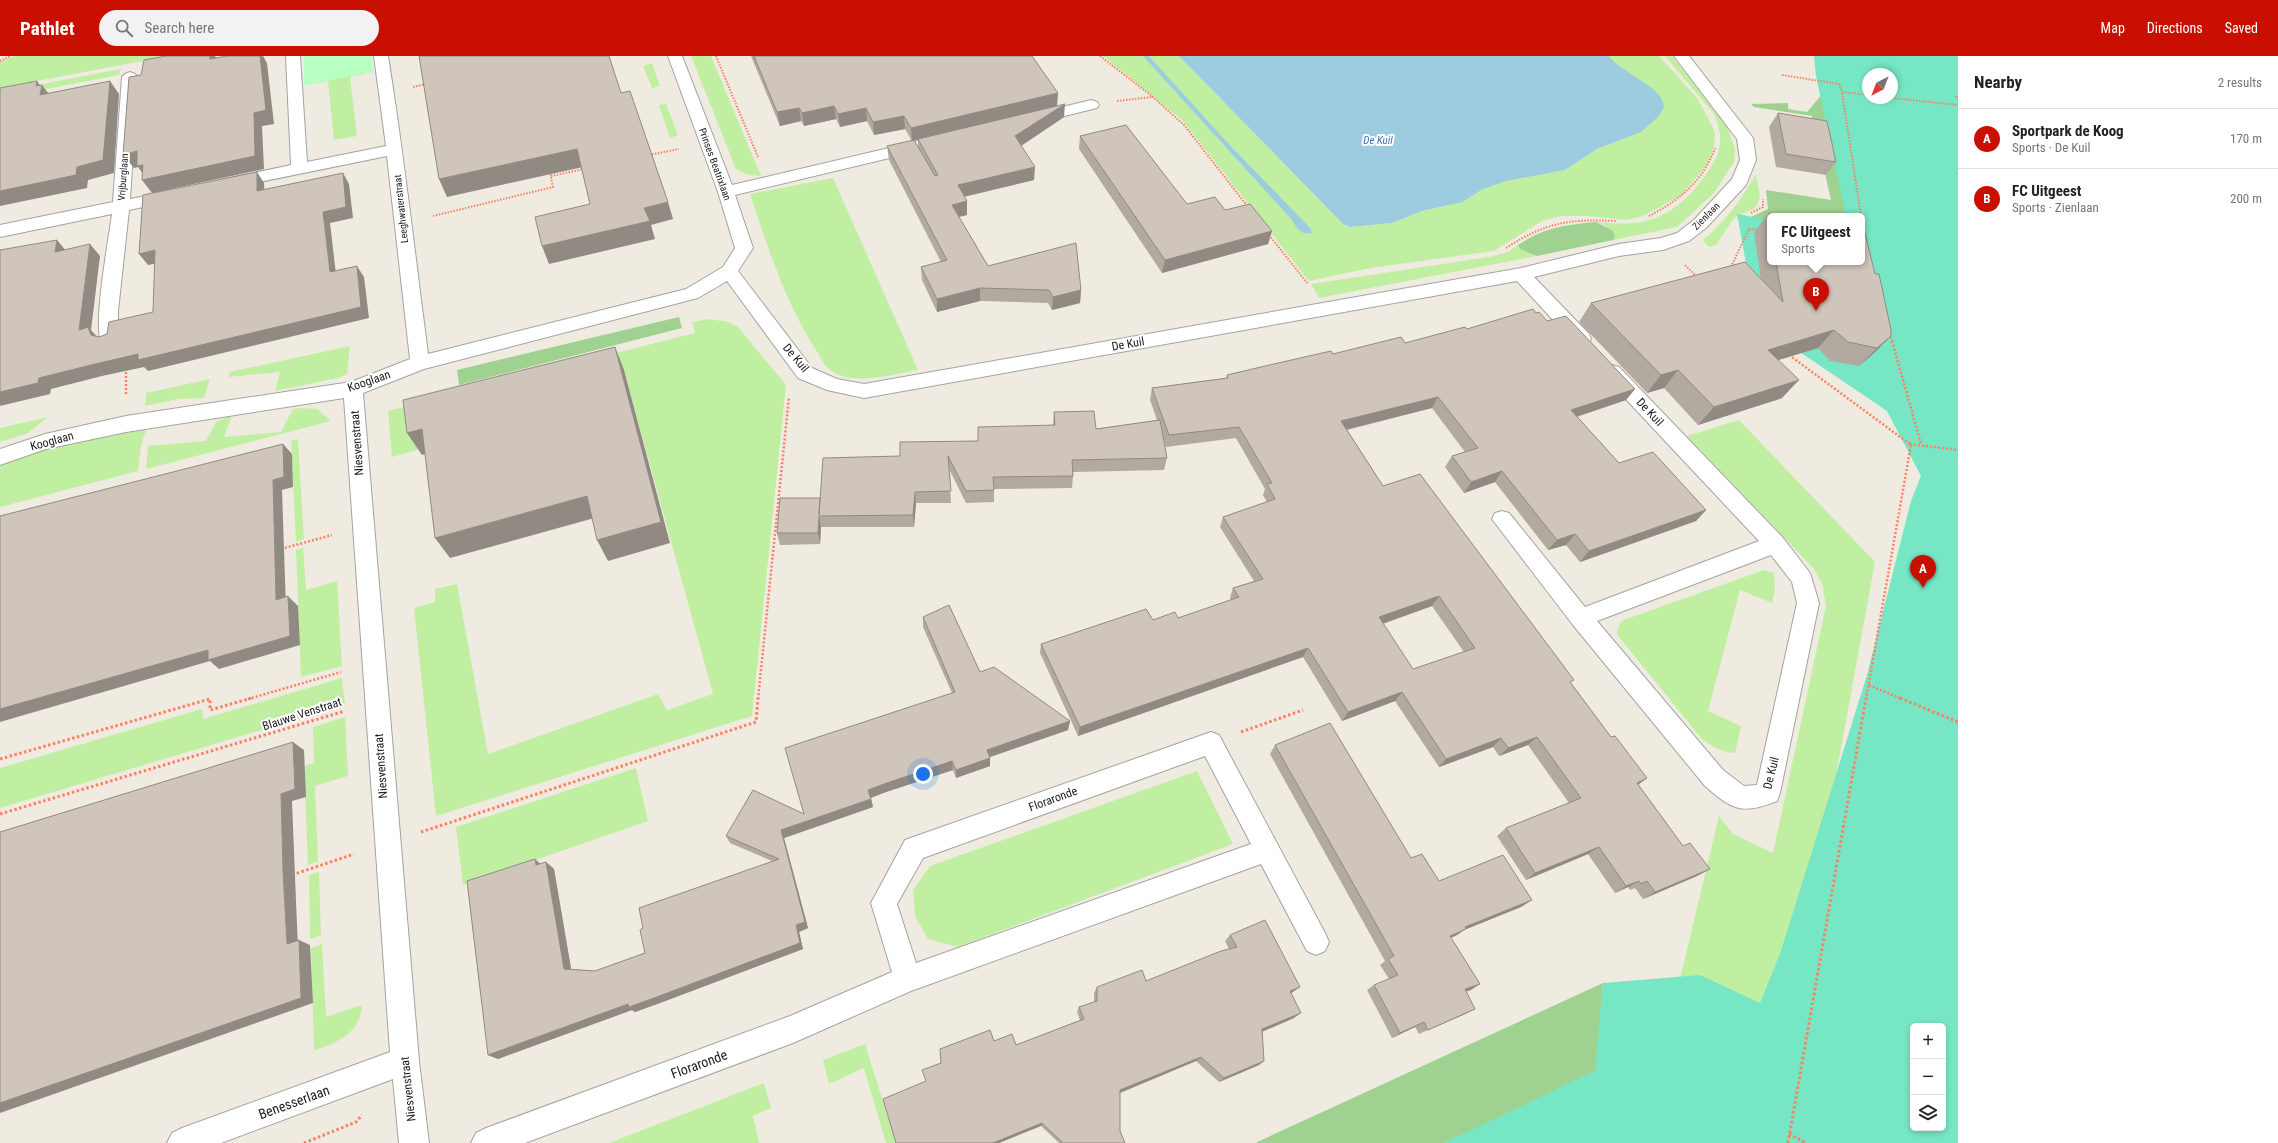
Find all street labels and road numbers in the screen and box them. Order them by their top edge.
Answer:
street label: Prinses Beatrixlaan [697,126,733,202]
street label: Vrijburglaan [116,153,130,201]
street label: Leeghwaterstraat [392,174,410,244]
street label: Zienlaan [1690,200,1722,232]
street label: De Kuil [1111,334,1145,354]
street label: De Kuil [780,341,812,375]
street label: Kooglaan [346,367,392,395]
street label: De Kuil [1634,395,1666,429]
street label: Niesvenstraat [348,410,366,476]
street label: Kooglaan [29,428,75,454]
street label: Blauwe Venstraat [261,694,344,733]
street label: Niesvenstraat [372,733,390,799]
street label: De Kuil [1760,755,1782,791]
street label: Floraronde [1027,784,1080,814]
street label: Floraronde [668,1046,730,1082]
street label: Niesvenstraat [398,1055,418,1122]
street label: Benesserlaan [256,1082,332,1122]

